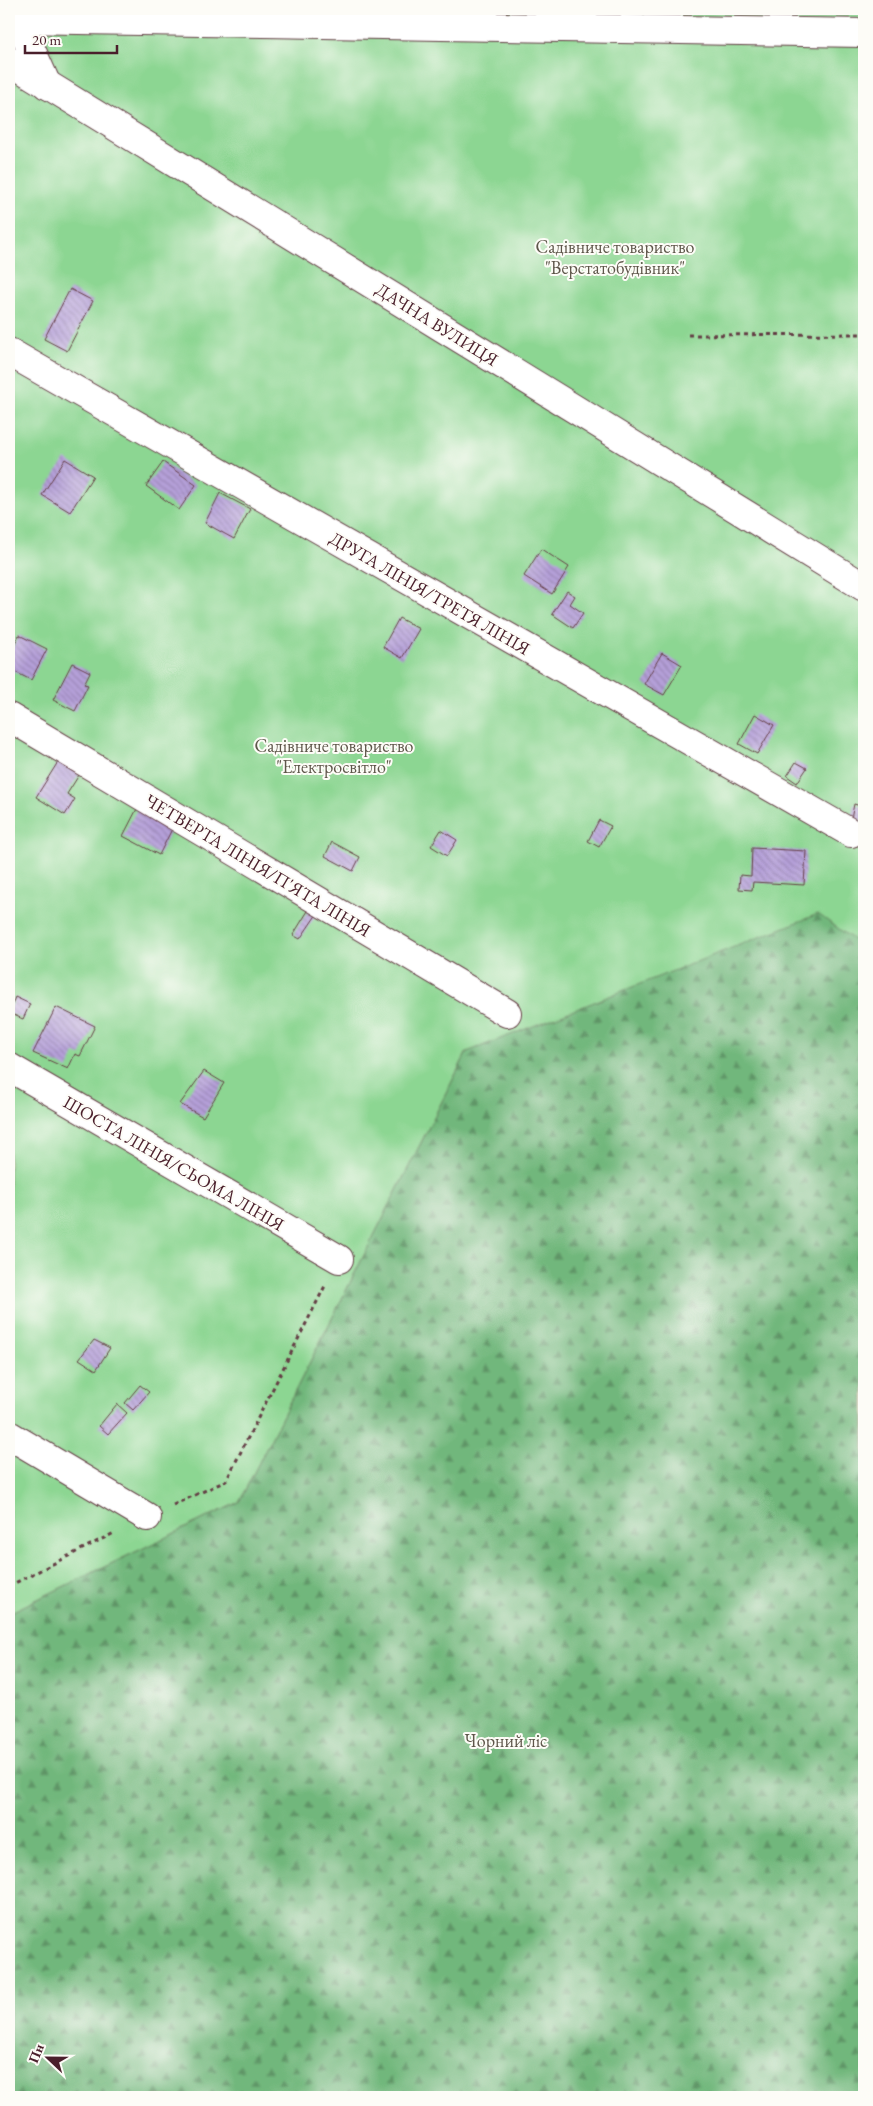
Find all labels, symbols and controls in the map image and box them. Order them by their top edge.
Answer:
scale bar [25,22,118,54]
text: 20 m [32,30,61,49]
park label: Садівниче товариство "Верстатобудівник" [536,235,695,279]
street label: ДАЧНА ВУЛИЦЯ [372,277,502,371]
street label: ДРУГА ЛІНІЯ/ТРЕТЯ ЛІНІЯ [326,526,534,660]
park label: Садівниче товариство "Електросвітло" [255,734,414,778]
street label: ЧЕТВЕРТА ЛІНІЯ/П'ЯТА ЛІНІЯ [141,788,375,942]
street label: ШОСТА ЛІНІЯ/СЬОМА ЛІНІЯ [59,1090,289,1236]
park label: Чорний ліс [465,1729,547,1752]
north arrow [22,2034,72,2084]
text: Пн [24,2041,48,2065]

